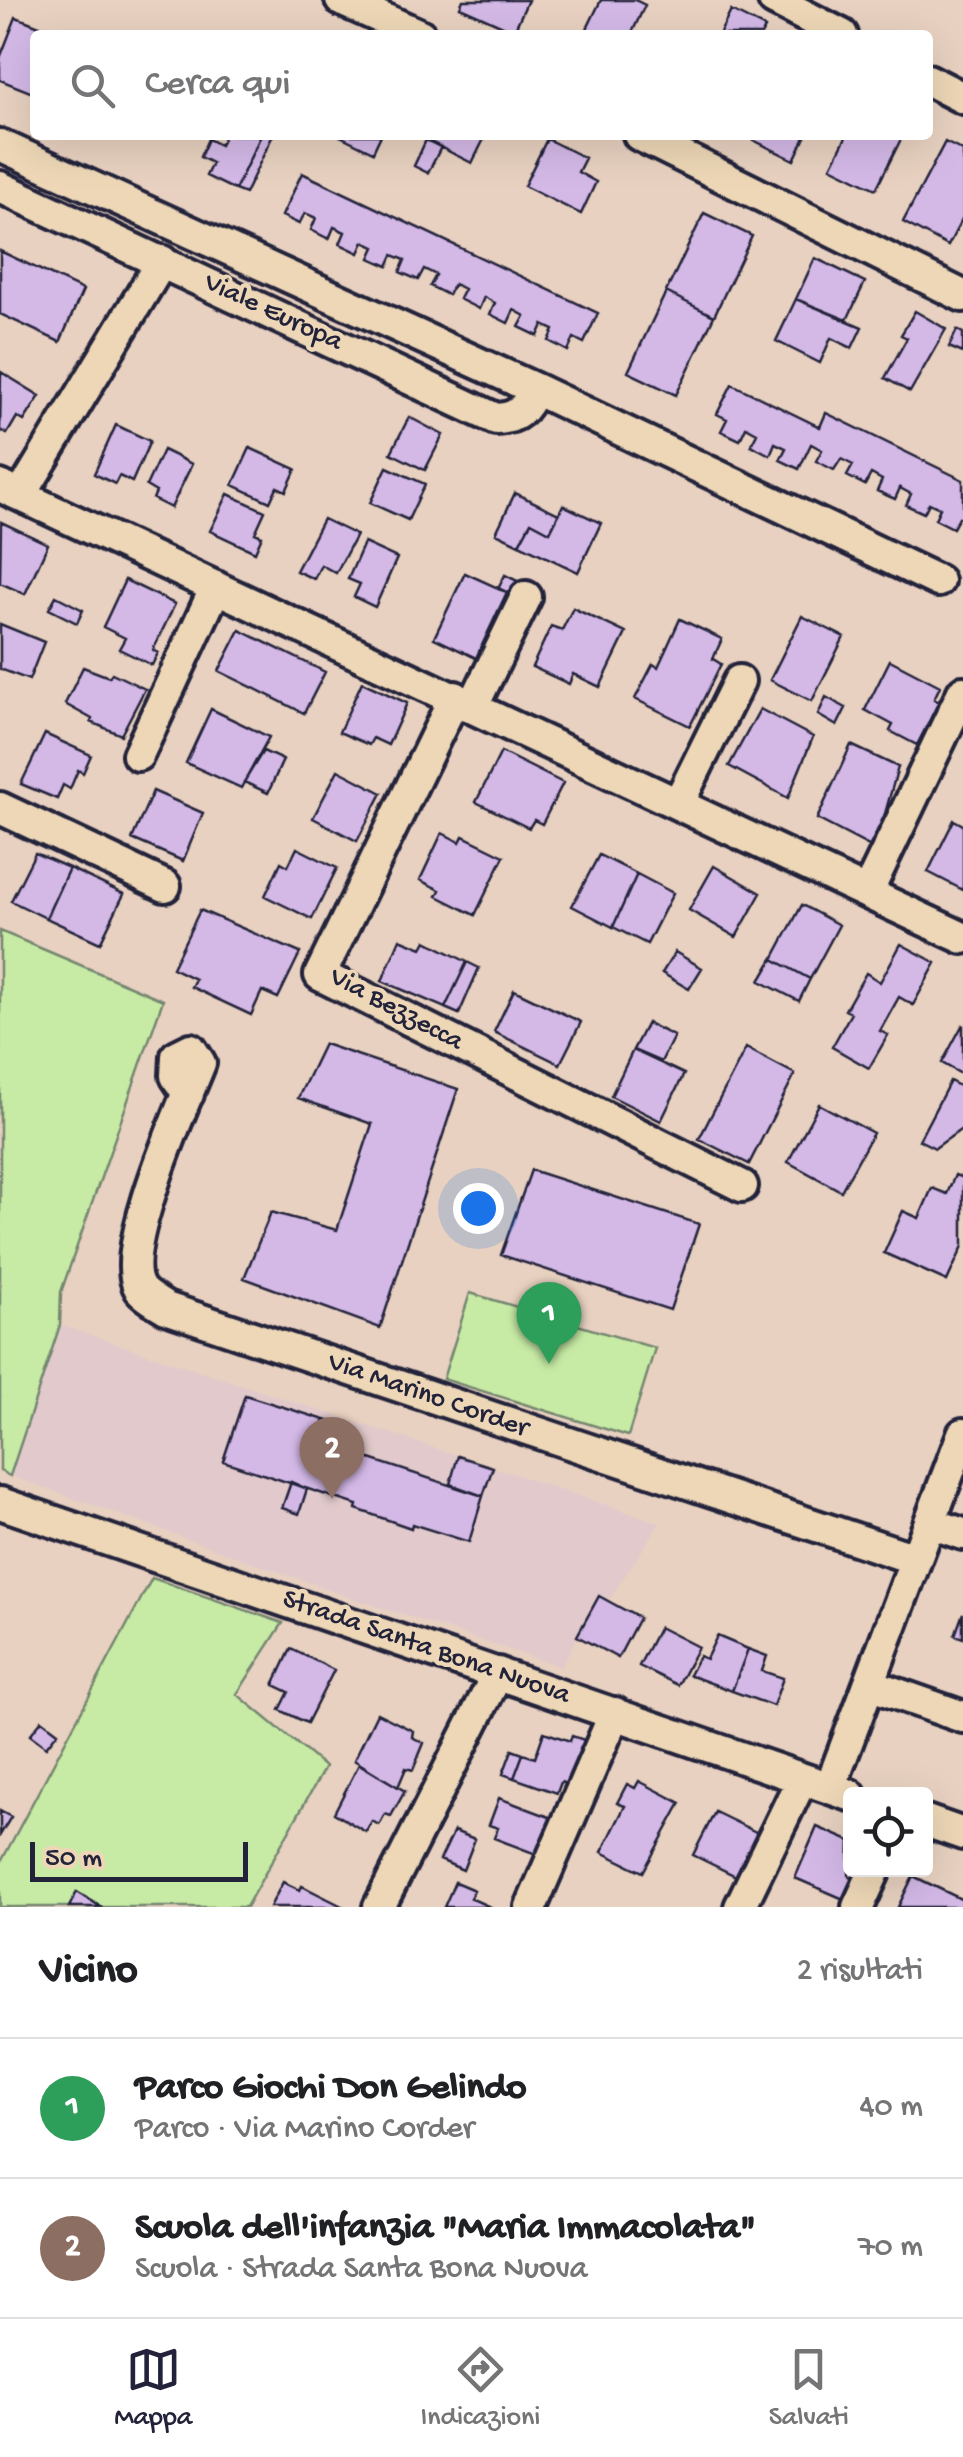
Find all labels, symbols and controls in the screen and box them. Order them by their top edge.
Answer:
search box [30,30,933,140]
icon: search [65,58,120,113]
text: Cerca qui [145,63,290,107]
street label: Viale Europa [198,266,349,360]
street label: Via Bezzecca [323,961,470,1060]
your location [453,1183,504,1234]
pin: 1 [516,1282,582,1364]
street label: Via Marino Corder [323,1346,534,1446]
pin: 2 [300,1416,364,1499]
street label: Strada Santa Bona Nuova [278,1583,576,1713]
map controls [843,1787,933,1877]
button: locate [843,1787,933,1877]
scale bar [30,1837,248,1882]
text: 50 m [45,1843,102,1876]
text: Vicino [40,1948,138,1997]
text: 2 risultati [797,1953,923,1991]
text: Parco Giochi Don Gelindo [135,2067,526,2111]
text: 1 [66,2089,79,2127]
text: 40 m [859,2089,923,2127]
text: Parco · Via Marino Corder [135,2111,474,2149]
text: Scuola dell'infanzia "Maria Immacolata" [135,2207,756,2251]
text: 2 [65,2229,80,2267]
text: 70 m [858,2229,923,2267]
text: Scuola · Strada Santa Bona Nuova [135,2251,588,2289]
tab: Mappa [114,2342,192,2435]
tab: Indicazioni [421,2342,540,2435]
tab: Salvati [769,2342,849,2435]

